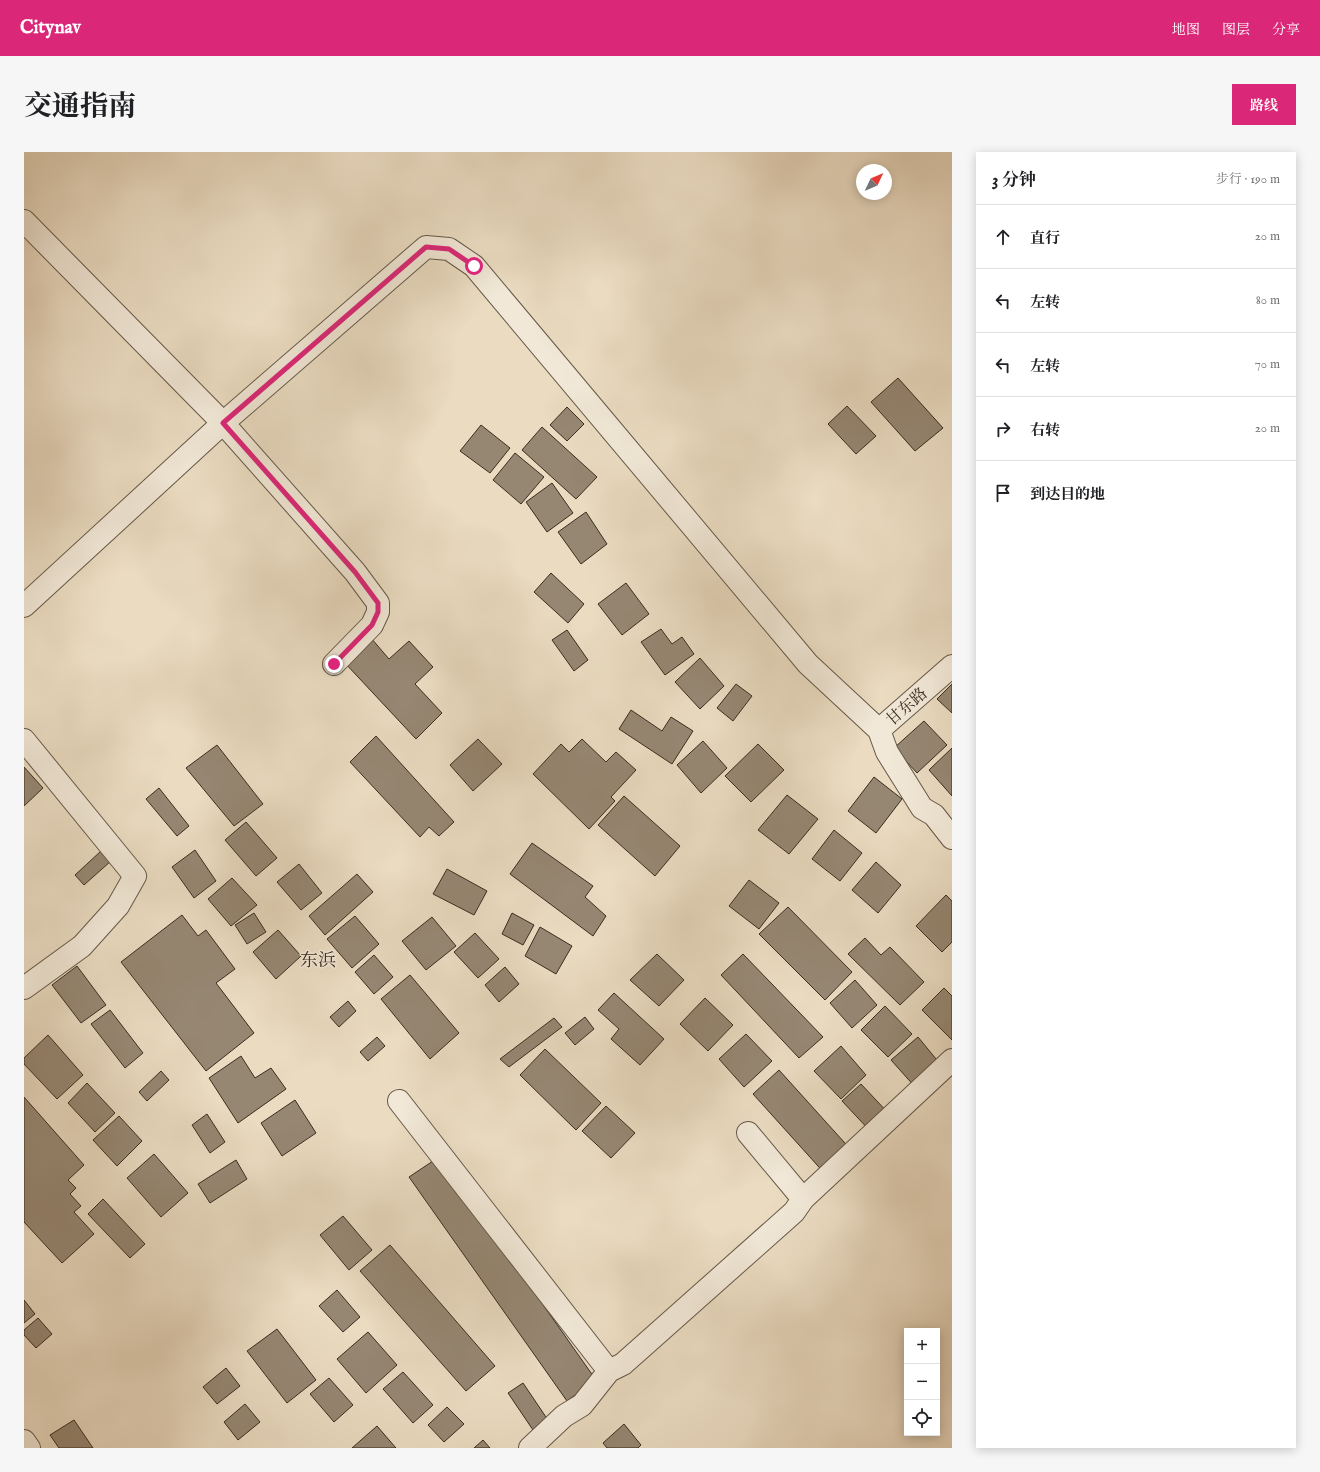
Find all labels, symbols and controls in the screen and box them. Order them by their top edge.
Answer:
text: Citynav [20,16,81,40]
text: 地图 [1172,21,1200,39]
text: 图层 [1222,21,1250,39]
text: 分享 [1272,21,1300,39]
button: 路线 [1232,84,1296,125]
text: 交通指南 [24,90,136,125]
north arrow [856,164,892,200]
text: 3 分钟 [992,170,1036,191]
text: 步行 · 190 m [1216,171,1280,188]
icon: ahead [992,226,1014,248]
text: 20 m [1255,228,1280,245]
text: 直行 [1030,229,1060,248]
route start [465,257,483,275]
icon: left [992,290,1014,312]
text: 80 m [1256,292,1280,309]
text: 左转 [1030,293,1060,312]
icon: left [992,354,1014,376]
text: 70 m [1255,356,1280,373]
text: 左转 [1030,357,1060,376]
icon: right [992,418,1014,440]
text: 20 m [1255,420,1280,437]
text: 右转 [1030,421,1060,440]
icon: arrive [992,482,1014,504]
text: 到达目的地 [1030,485,1105,504]
route end [325,655,343,673]
street label: 甘东路 [883,684,932,731]
district label: 东浜 [300,950,336,973]
map controls [904,1328,940,1436]
button: + [904,1328,940,1364]
button: − [904,1364,940,1400]
button: locate [904,1400,940,1436]

